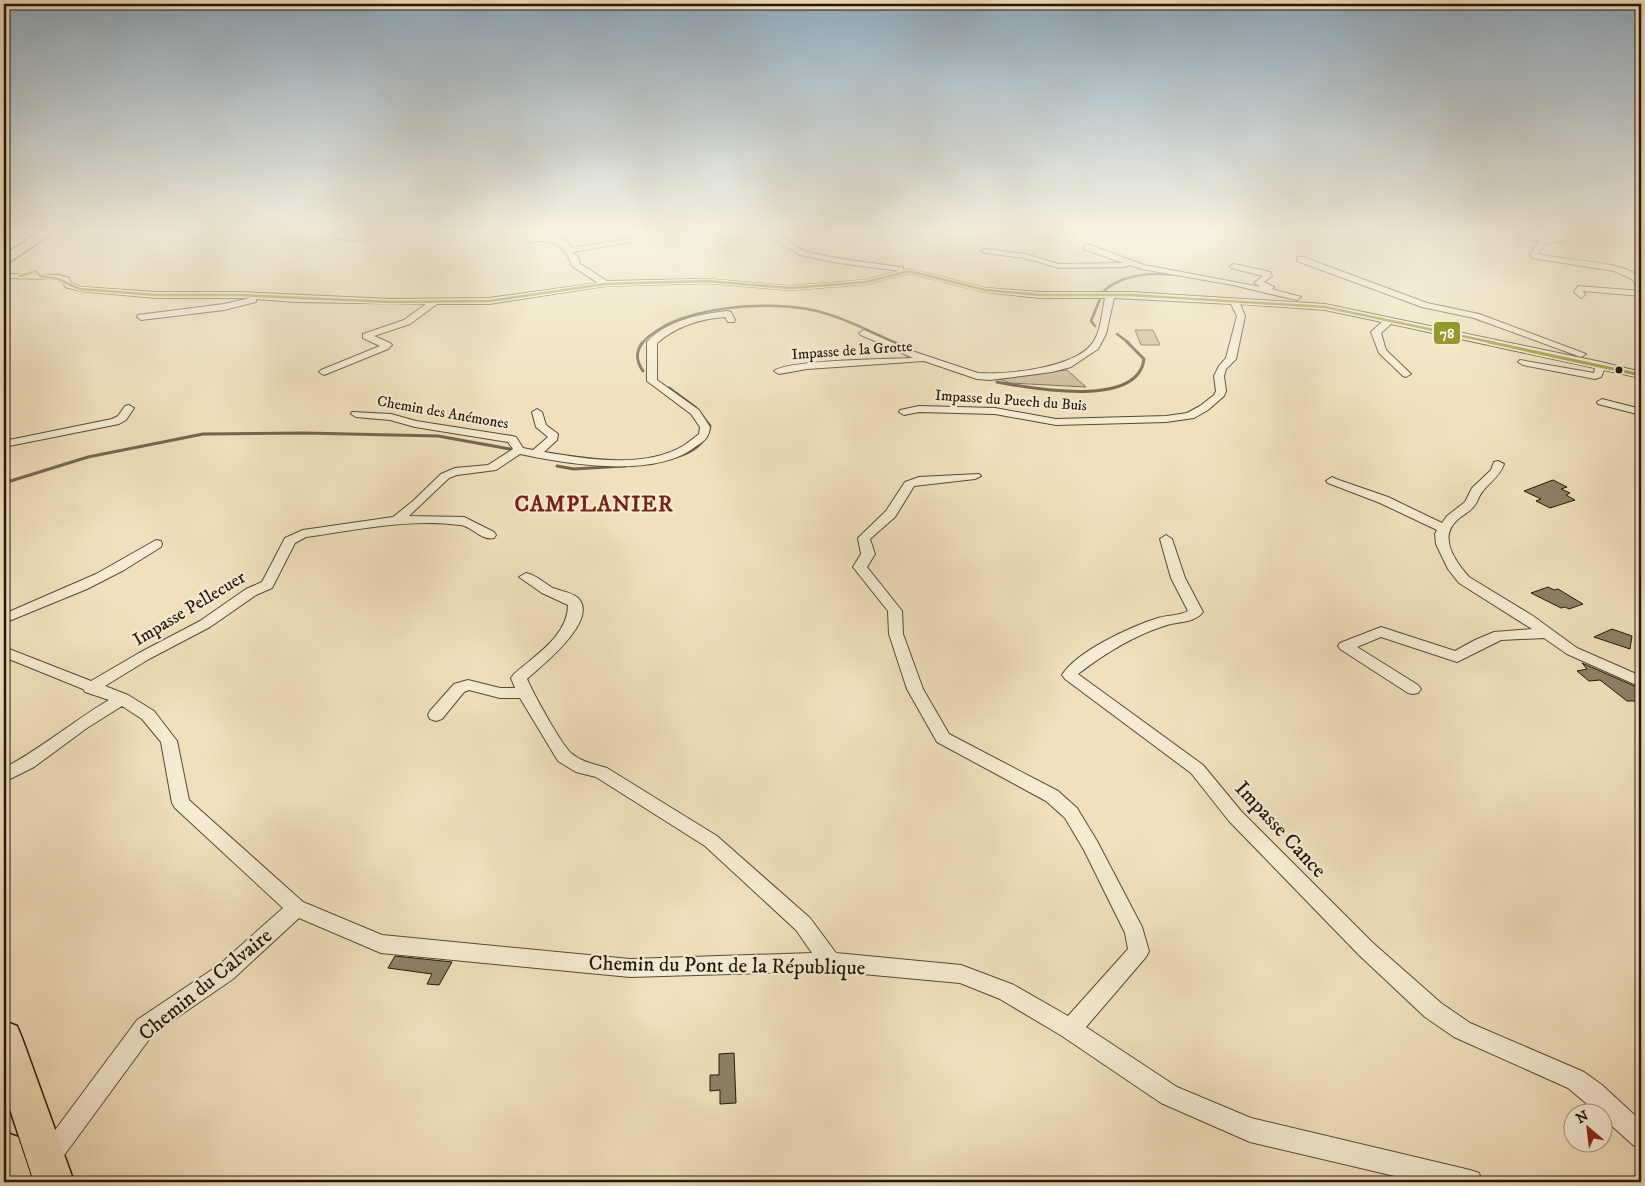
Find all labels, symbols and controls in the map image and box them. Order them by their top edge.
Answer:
line badge: 78 [1433,321,1461,345]
text: 78 [1440,325,1454,343]
street label: Impasse de la Grotte [791,337,913,364]
unlabelled marker [1614,365,1624,375]
street label: Impasse du Puech du Buis [934,386,1087,415]
street label: Chemin des Anémones [376,392,510,433]
district label: CAMPLANIER [514,491,674,518]
street label: Impasse Pellecuer [129,566,250,651]
street label: Impasse Cance [1229,776,1332,884]
street label: Chemin du Calvaire [134,923,278,1047]
street label: Chemin du Pont de la République [588,951,866,981]
north arrow [1562,1104,1612,1154]
text: N [1573,1107,1592,1128]

